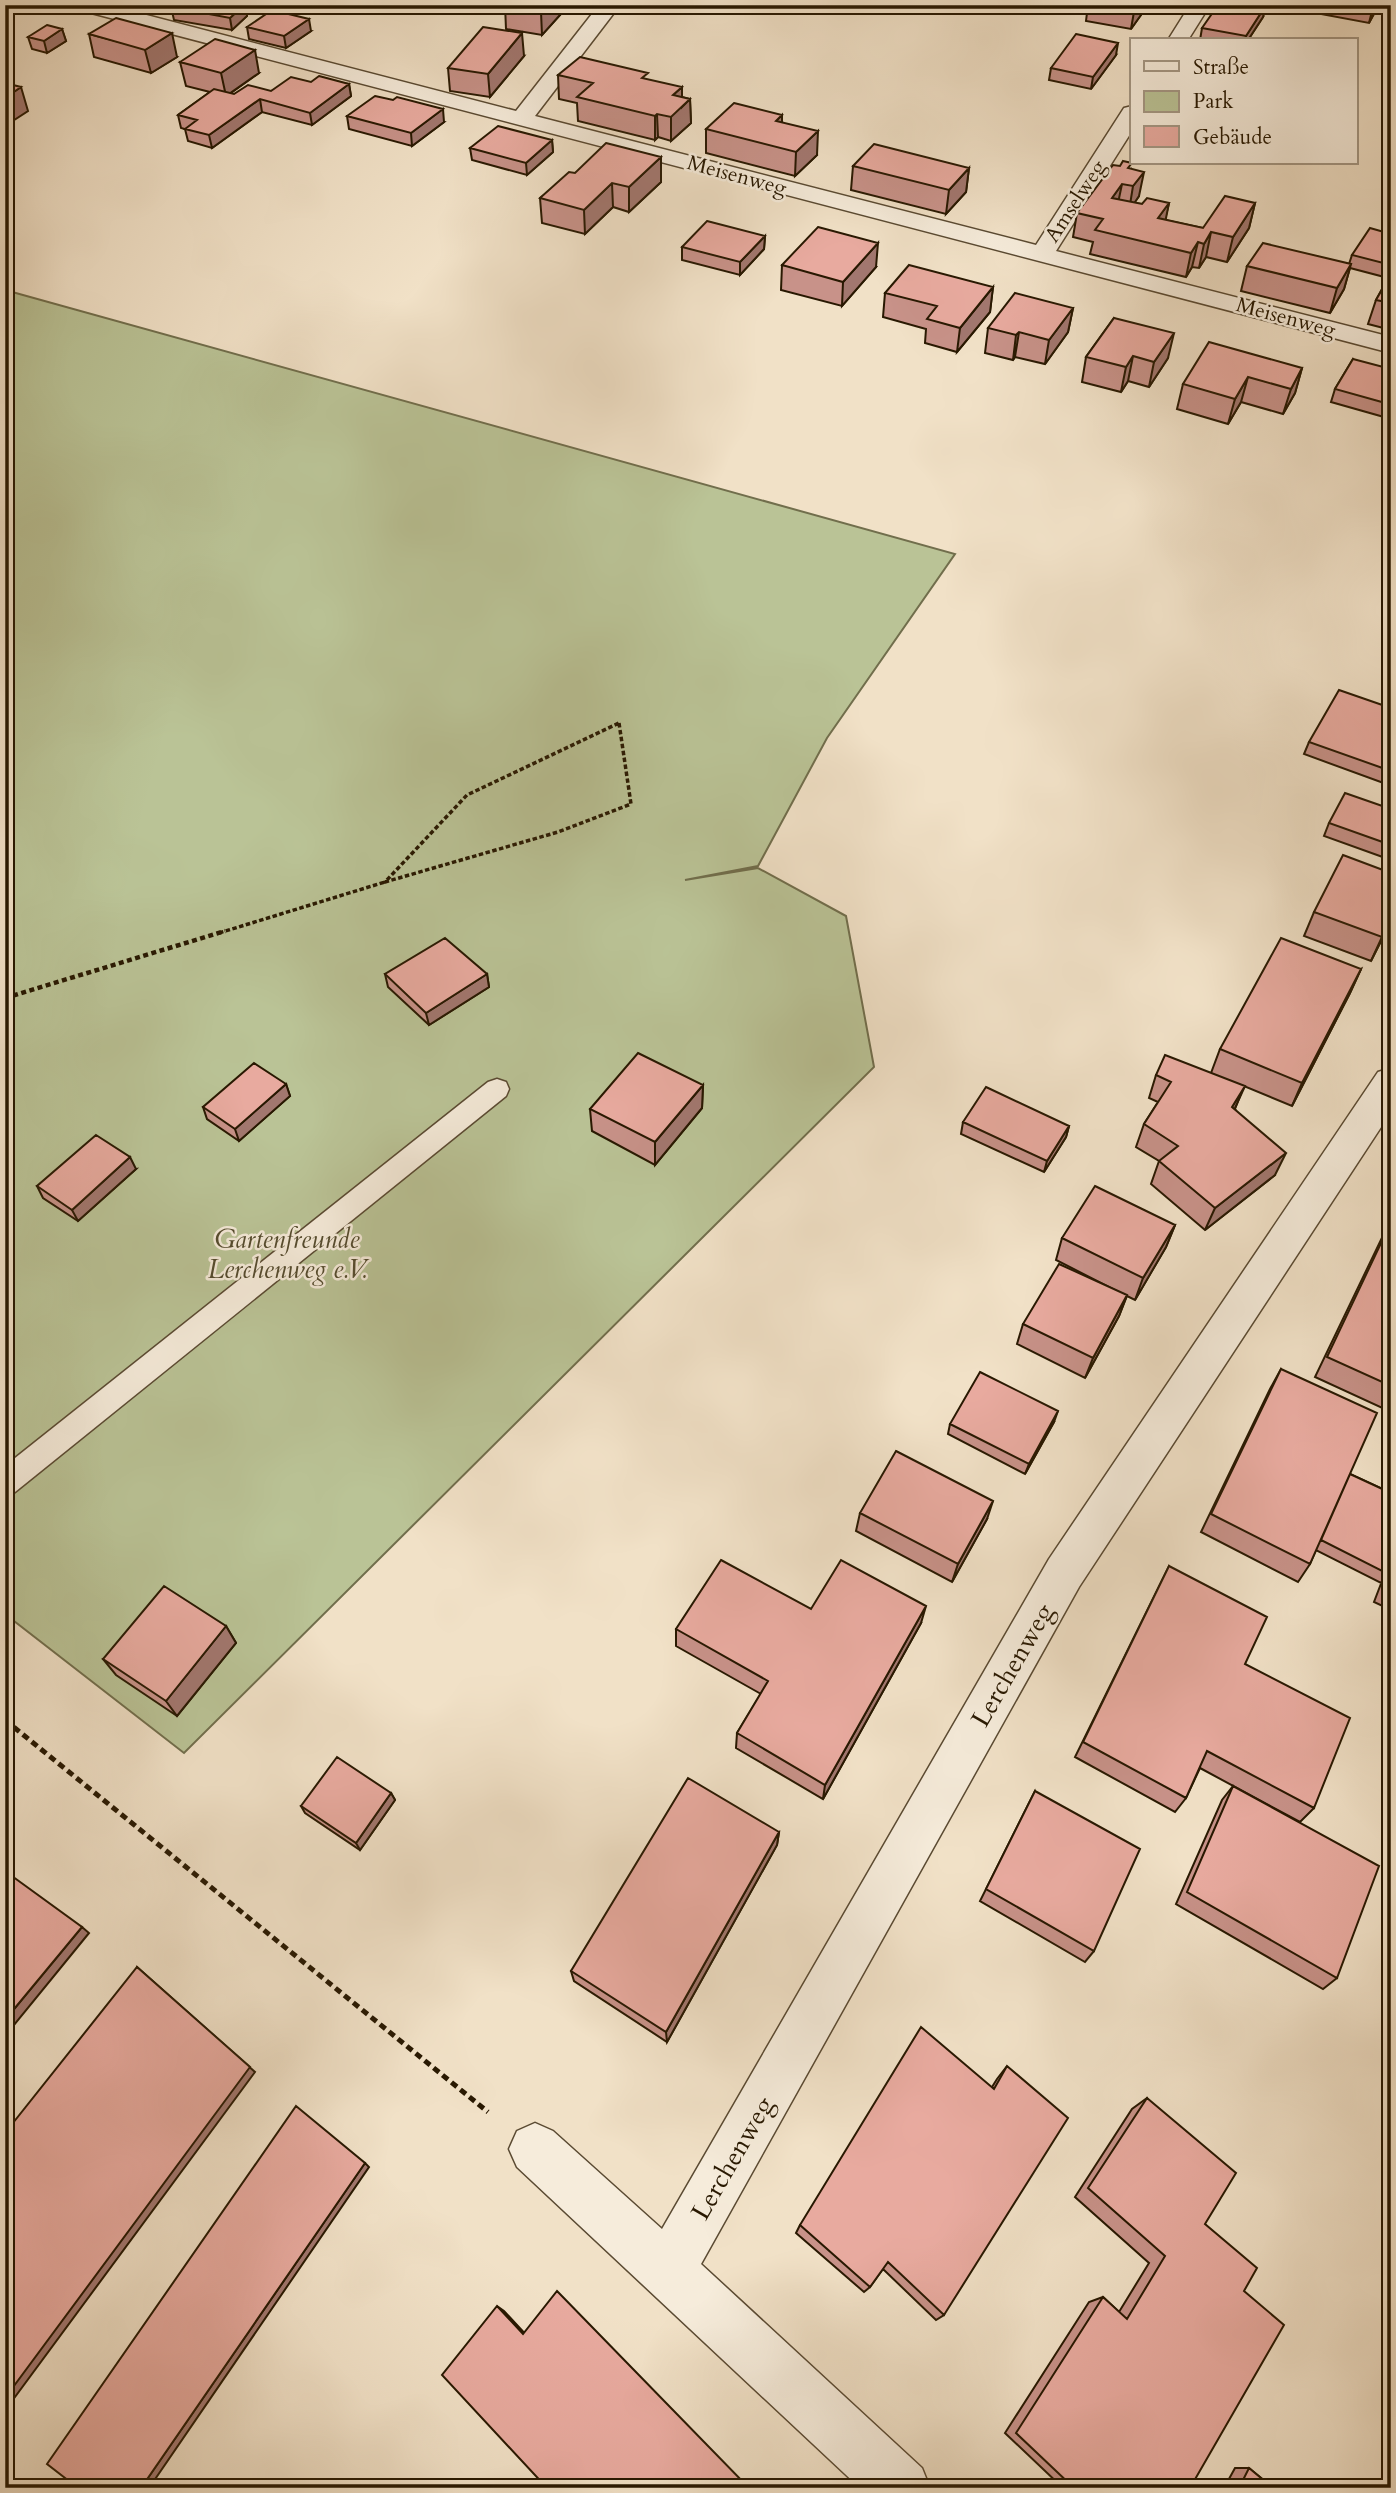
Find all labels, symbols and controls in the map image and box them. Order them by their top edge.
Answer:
legend [1130,38,1358,164]
text: Straße [1193,53,1249,82]
text: Park [1193,87,1234,116]
text: Gebäude [1193,123,1272,152]
street label: Meisenweg [684,148,790,203]
street label: Amselweg [1038,154,1113,248]
street label: Meisenweg [1233,290,1339,345]
park label: Gartenfreunde Lerchenweg e.V. [208,1222,370,1287]
street label: Lerchenweg [963,1597,1062,1733]
street label: Lerchenweg [683,2090,782,2226]

